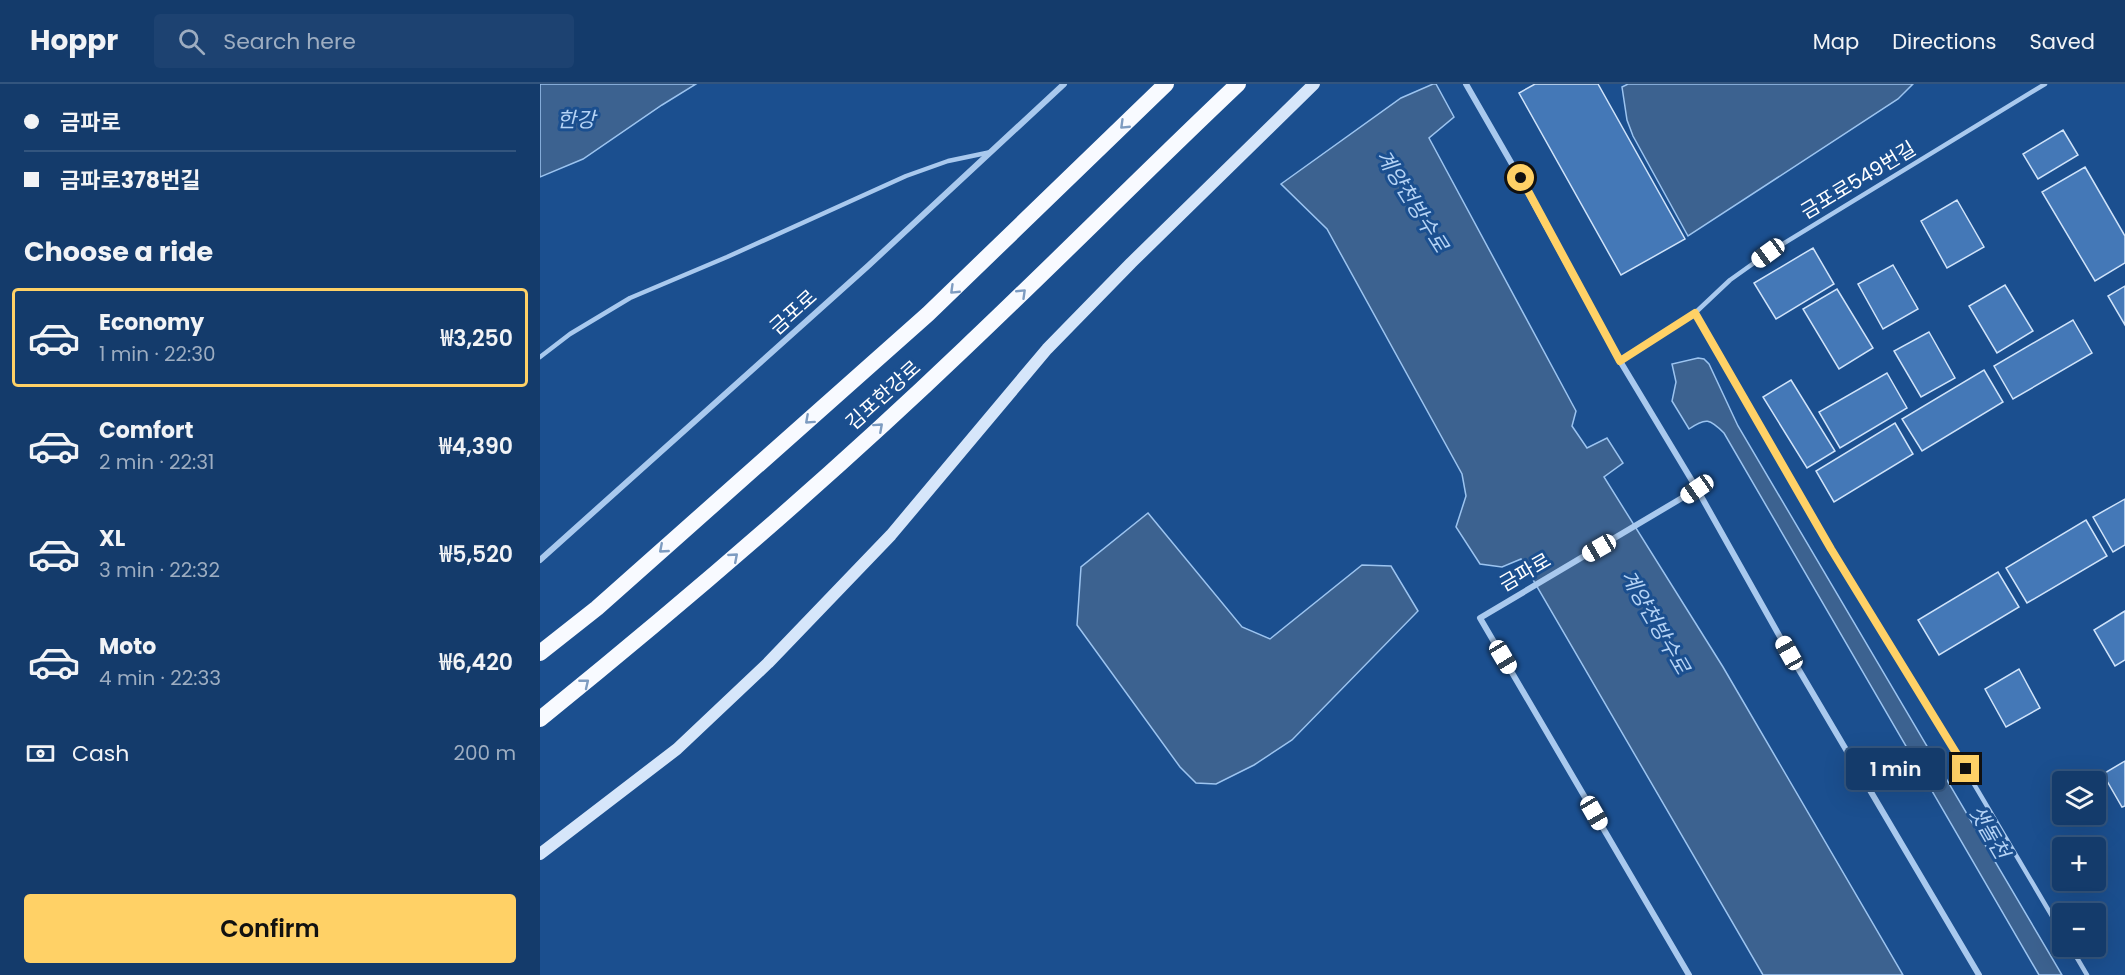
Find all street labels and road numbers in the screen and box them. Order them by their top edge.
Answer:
street label: 금포로549번길 [1795,135,1921,225]
street label: 금포로 [763,283,823,341]
street label: 김포한강로 [839,354,927,436]
street label: 금파로 [1494,546,1556,598]

